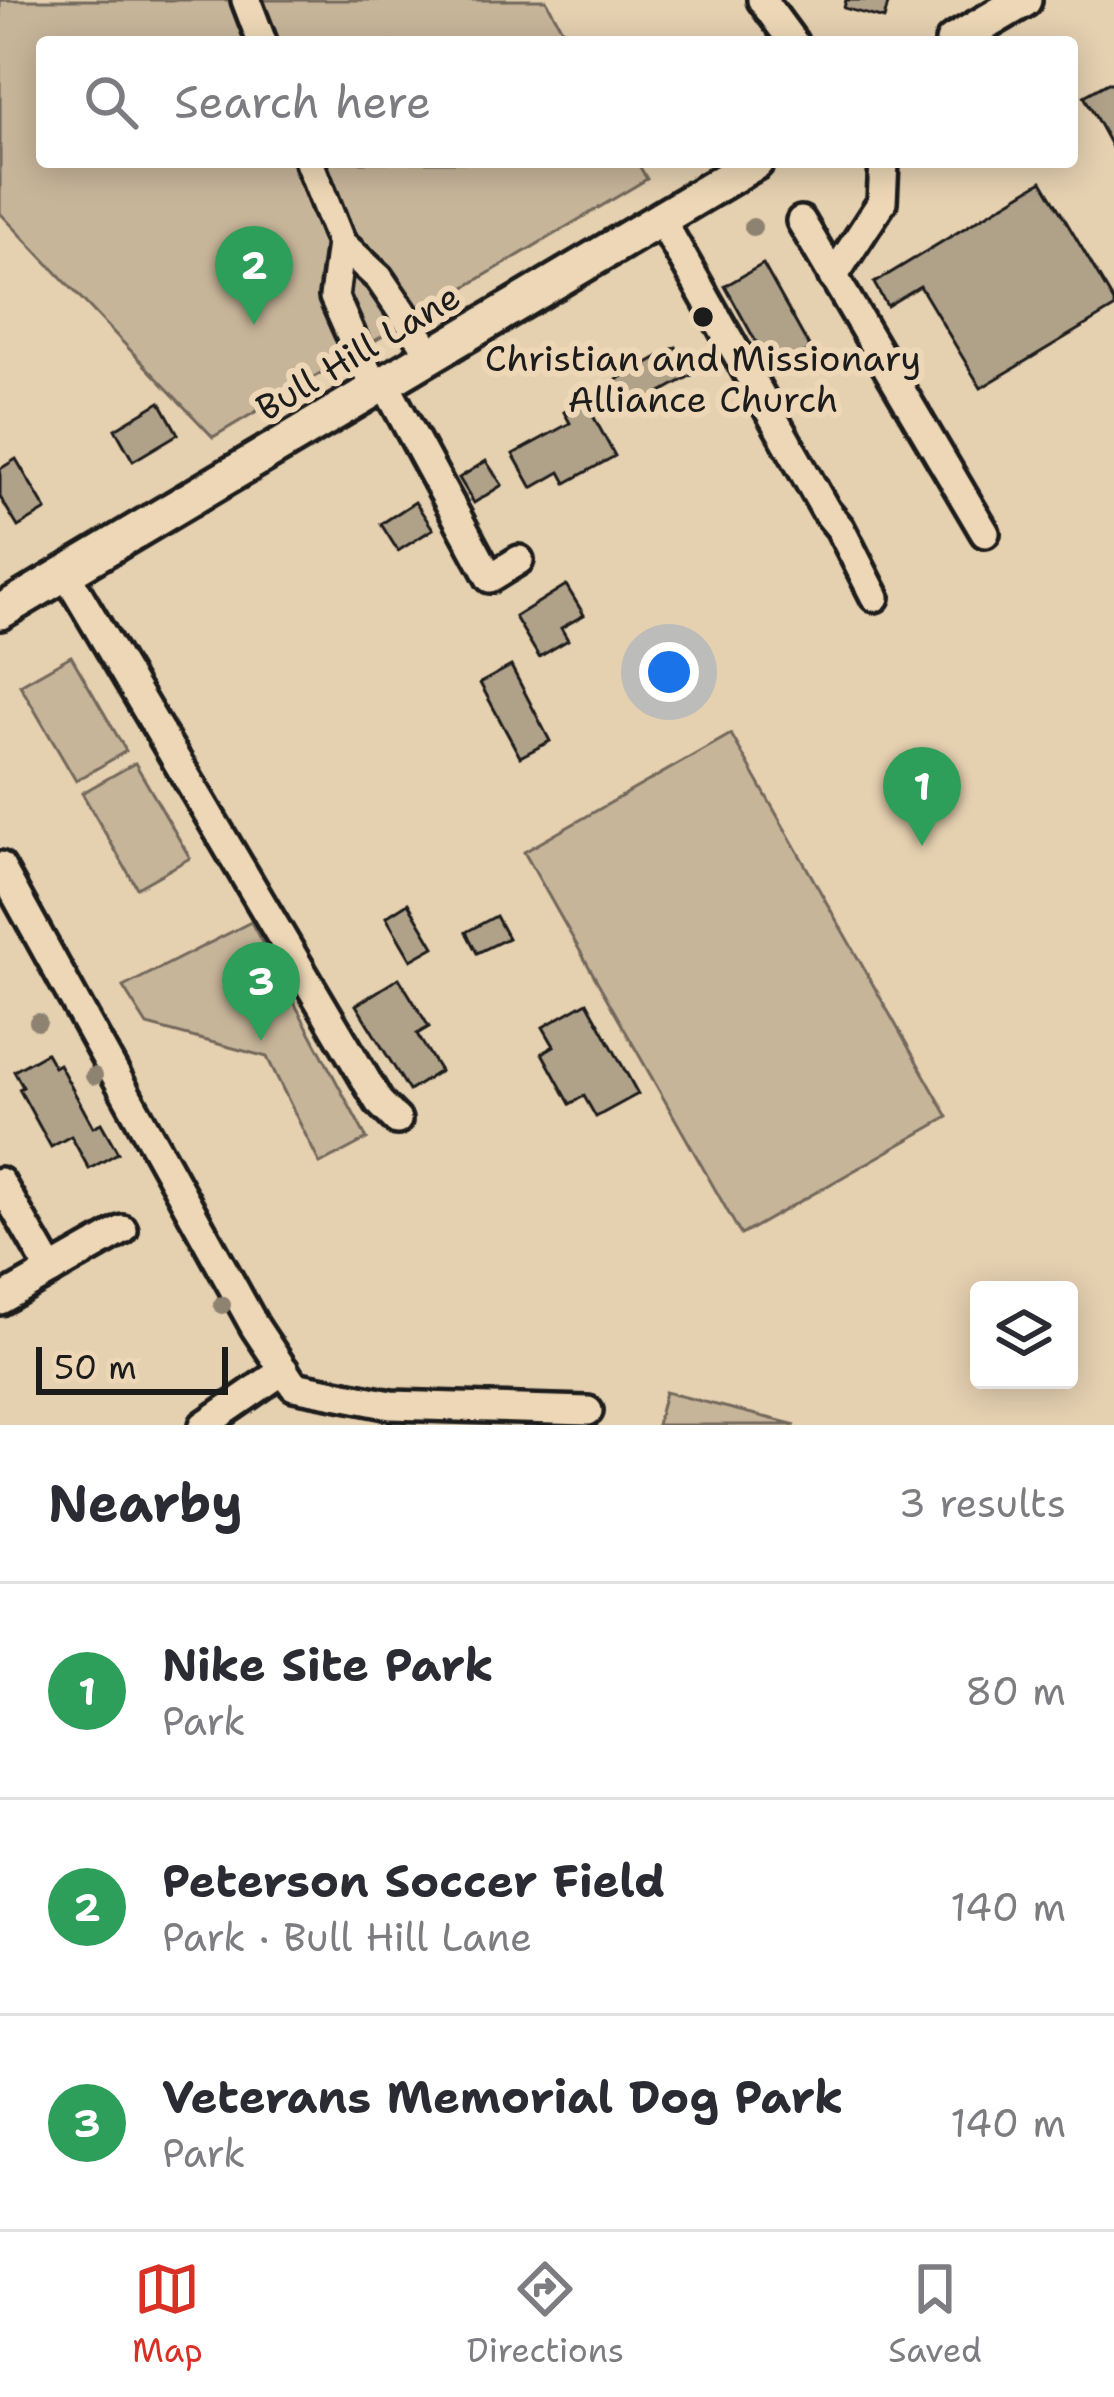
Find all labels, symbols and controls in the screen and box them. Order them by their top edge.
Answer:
search box [36,36,1078,168]
icon: search [78,69,144,135]
text: Search here [174,72,431,132]
pin: 2 [215,226,293,325]
street label: Bull Hill Lane [247,272,469,432]
marker: Christian and Missionary Alliance Church [690,304,716,330]
place label: Christian and Missionary Alliance Church [485,334,921,424]
your location [639,642,699,702]
pin: 1 [883,747,961,846]
pin: 3 [222,942,300,1041]
map controls [970,1281,1078,1389]
button: layers [970,1281,1078,1389]
scale bar [36,1341,228,1394]
text: 50 m [54,1345,137,1390]
text: Nearby [48,1469,243,1537]
text: 3 results [899,1477,1066,1529]
text: Nike Site Park [162,1635,494,1695]
text: 1 [78,1665,96,1717]
text: 80 m [965,1665,1066,1717]
text: Park [162,1695,246,1747]
text: Peterson Soccer Field [162,1851,665,1911]
text: 2 [73,1881,101,1933]
text: 140 m [950,1881,1066,1933]
text: Park · Bull Hill Lane [162,1911,532,1963]
text: Veterans Memorial Dog Park [162,2067,843,2127]
text: 3 [73,2097,101,2149]
text: 140 m [950,2097,1066,2149]
text: Park [162,2127,246,2179]
tab: Map [132,2256,203,2373]
tab: Directions [467,2256,624,2373]
tab: Saved [888,2256,982,2373]

